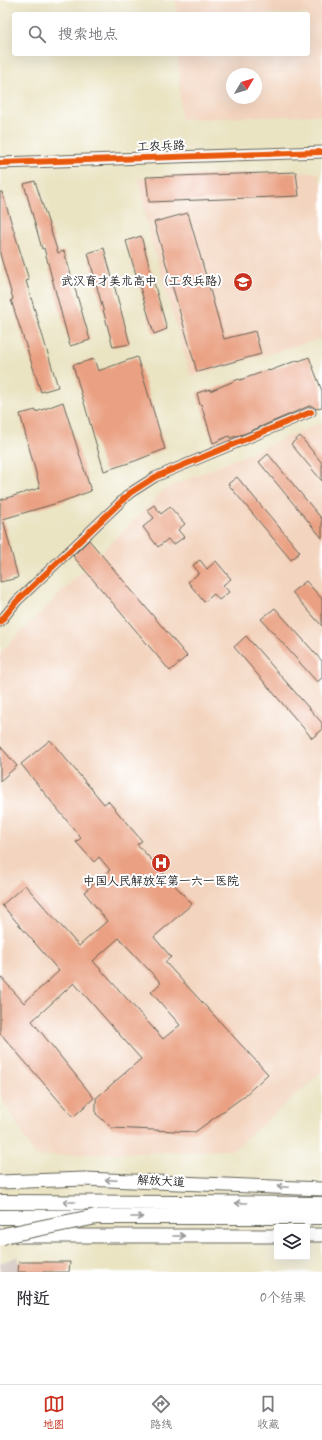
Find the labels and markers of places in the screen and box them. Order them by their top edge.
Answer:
school or university icon: 武汉育才美术高中（工农兵路） [232,271,254,293]
place label: 武汉育才美术高中（工农兵路） [61,274,229,290]
hospital icon: 中国人民解放军第一六一医院 [150,852,172,874]
place label: 中国人民解放军第一六一医院 [83,874,239,890]

